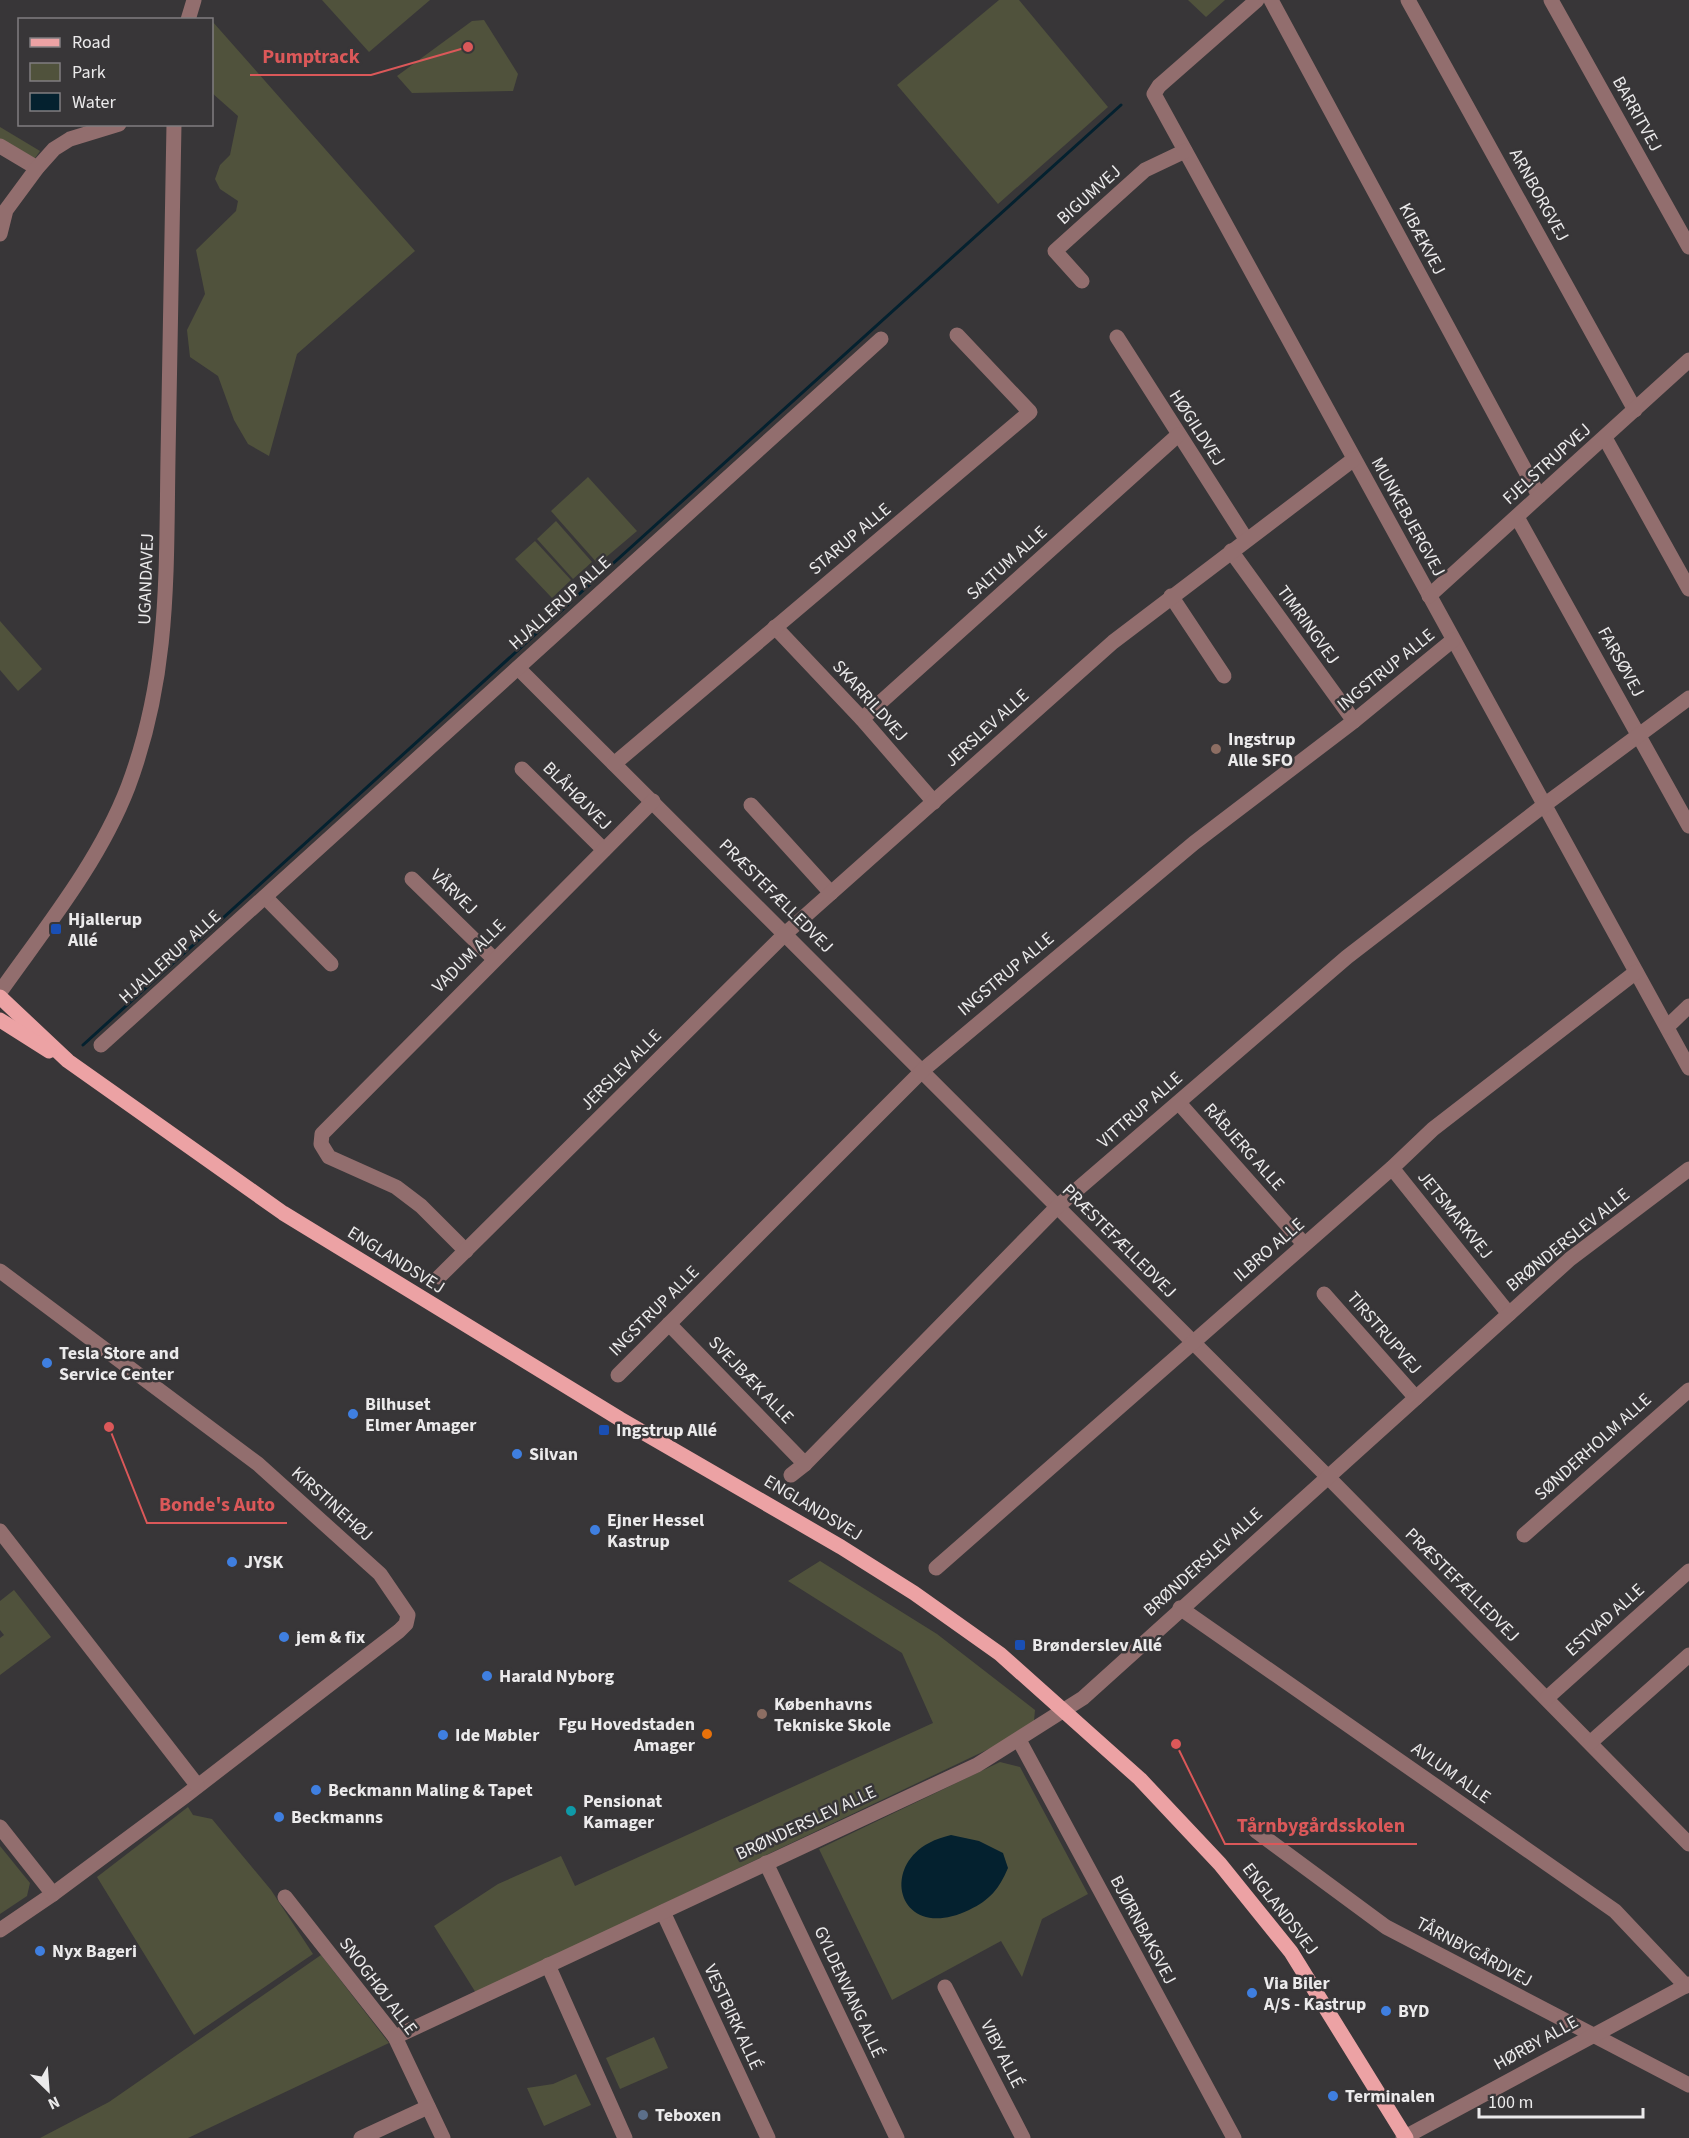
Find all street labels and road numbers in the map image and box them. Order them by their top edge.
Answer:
street label: BARRITVEJ [1606,72,1668,156]
street label: ARNBORGVEJ [1503,144,1575,246]
street label: BIGUMVEJ [1051,159,1127,231]
street label: KIBÆKVEJ [1393,199,1451,279]
street label: HØGILDVEJ [1163,385,1231,471]
street label: FJELSTRUPVEJ [1497,418,1597,510]
street label: MUNKEBJERGVEJ [1365,453,1451,581]
street label: STARUP ALLE [804,497,896,581]
street label: SALTUM ALLE [961,520,1053,606]
street label: UGANDAVEJ [132,533,160,625]
street label: HJALLERUP ALLE [504,550,616,656]
street label: TIMRINGVEJ [1271,580,1345,670]
street label: FARSØVEJ [1591,622,1651,702]
street label: INGSTRUP ALLE [1332,623,1440,717]
street label: SKARRILDVEJ [827,655,913,747]
street label: JERSLEV ALLE [939,683,1035,773]
street label: BLÅHØJVEJ [537,756,617,836]
street label: PRÆSTEFÆLLEDVEJ [713,833,839,959]
street label: VÅRVEJ [425,863,483,921]
street label: HJALLERUP ALLE [114,904,226,1010]
street label: VADUM ALLE [427,914,511,998]
street label: INGSTRUP ALLE [952,926,1060,1022]
street label: JERSLEV ALLE [575,1024,667,1116]
street label: VITTRUP ALLE [1092,1066,1188,1154]
street label: RÅBJERG ALLE [1198,1098,1290,1196]
street label: JETSMARKVEJ [1412,1165,1498,1265]
street label: PRÆSTEFÆLLEDVEJ [1056,1178,1182,1304]
street label: BRØNDERSLEV ALLE [1501,1182,1635,1298]
street label: ILBRO ALLE [1228,1212,1310,1288]
street label: ENGLANDSVEJ [343,1220,449,1300]
street label: INGSTRUP ALLE [603,1260,705,1362]
street label: TIRSTRUPVEJ [1341,1286,1427,1380]
street label: SVEJBÆK ALLE [703,1331,799,1429]
street label: SØNDERHOLM ALLE [1529,1388,1657,1506]
street label: KIRSTINEHØJ [286,1461,378,1547]
street label: ENGLANDSVEJ [759,1469,867,1547]
street label: BRØNDERSLEV ALLE [1138,1502,1268,1622]
street label: PRÆSTEFÆLLEDVEJ [1399,1522,1525,1648]
street label: ESTVAD ALLE [1560,1578,1650,1662]
street label: AVLUM ALLE [1406,1736,1496,1810]
street label: BRØNDERSLEV ALLE [732,1779,880,1867]
street label: ENGLANDSVEJ [1236,1858,1324,1960]
street label: BJØRNBAKSVEJ [1104,1871,1182,1989]
street label: TÅRNBYGÅRDVEJ [1411,1911,1537,1993]
street label: GYLDENVANG ALLÉ [808,1922,890,2062]
street label: SNOGHØJ ALLE [333,1932,423,2040]
street label: VESTBIRK ALLÉ [698,1960,768,2074]
street label: HØRBY ALLE [1489,2009,1583,2077]
street label: VIBY ALLÉ [974,2016,1030,2092]

